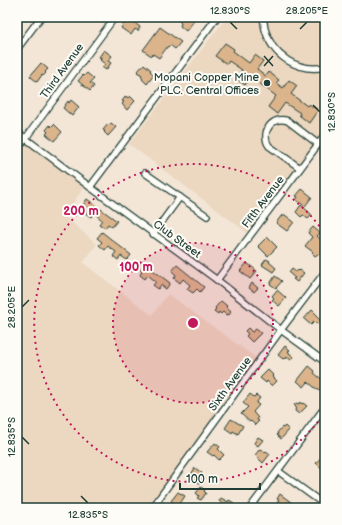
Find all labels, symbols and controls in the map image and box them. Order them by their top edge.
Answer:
text: 12.830°S [210,5,250,17]
text: 28.205°E [286,5,329,17]
street label: Third Avenue [38,41,87,101]
place label: Mopani Copper Mine PLC. Central Offices [154,71,260,97]
marker: Mopani Copper Mine PLC. Central Offices [262,78,272,88]
text: 12.830°S [326,92,338,132]
street label: Fifth Avenue [239,173,287,231]
text: 200 m [63,204,99,219]
street label: Club Street [151,217,204,261]
text: 100 m [119,260,153,275]
text: 28.205°E [6,285,18,328]
centre of rings [186,316,200,330]
street label: Sixth Avenue [206,354,254,414]
text: 12.835°S [6,417,18,457]
scale bar [180,465,260,491]
text: 100 m [186,472,218,487]
text: 12.835°S [68,509,108,521]

